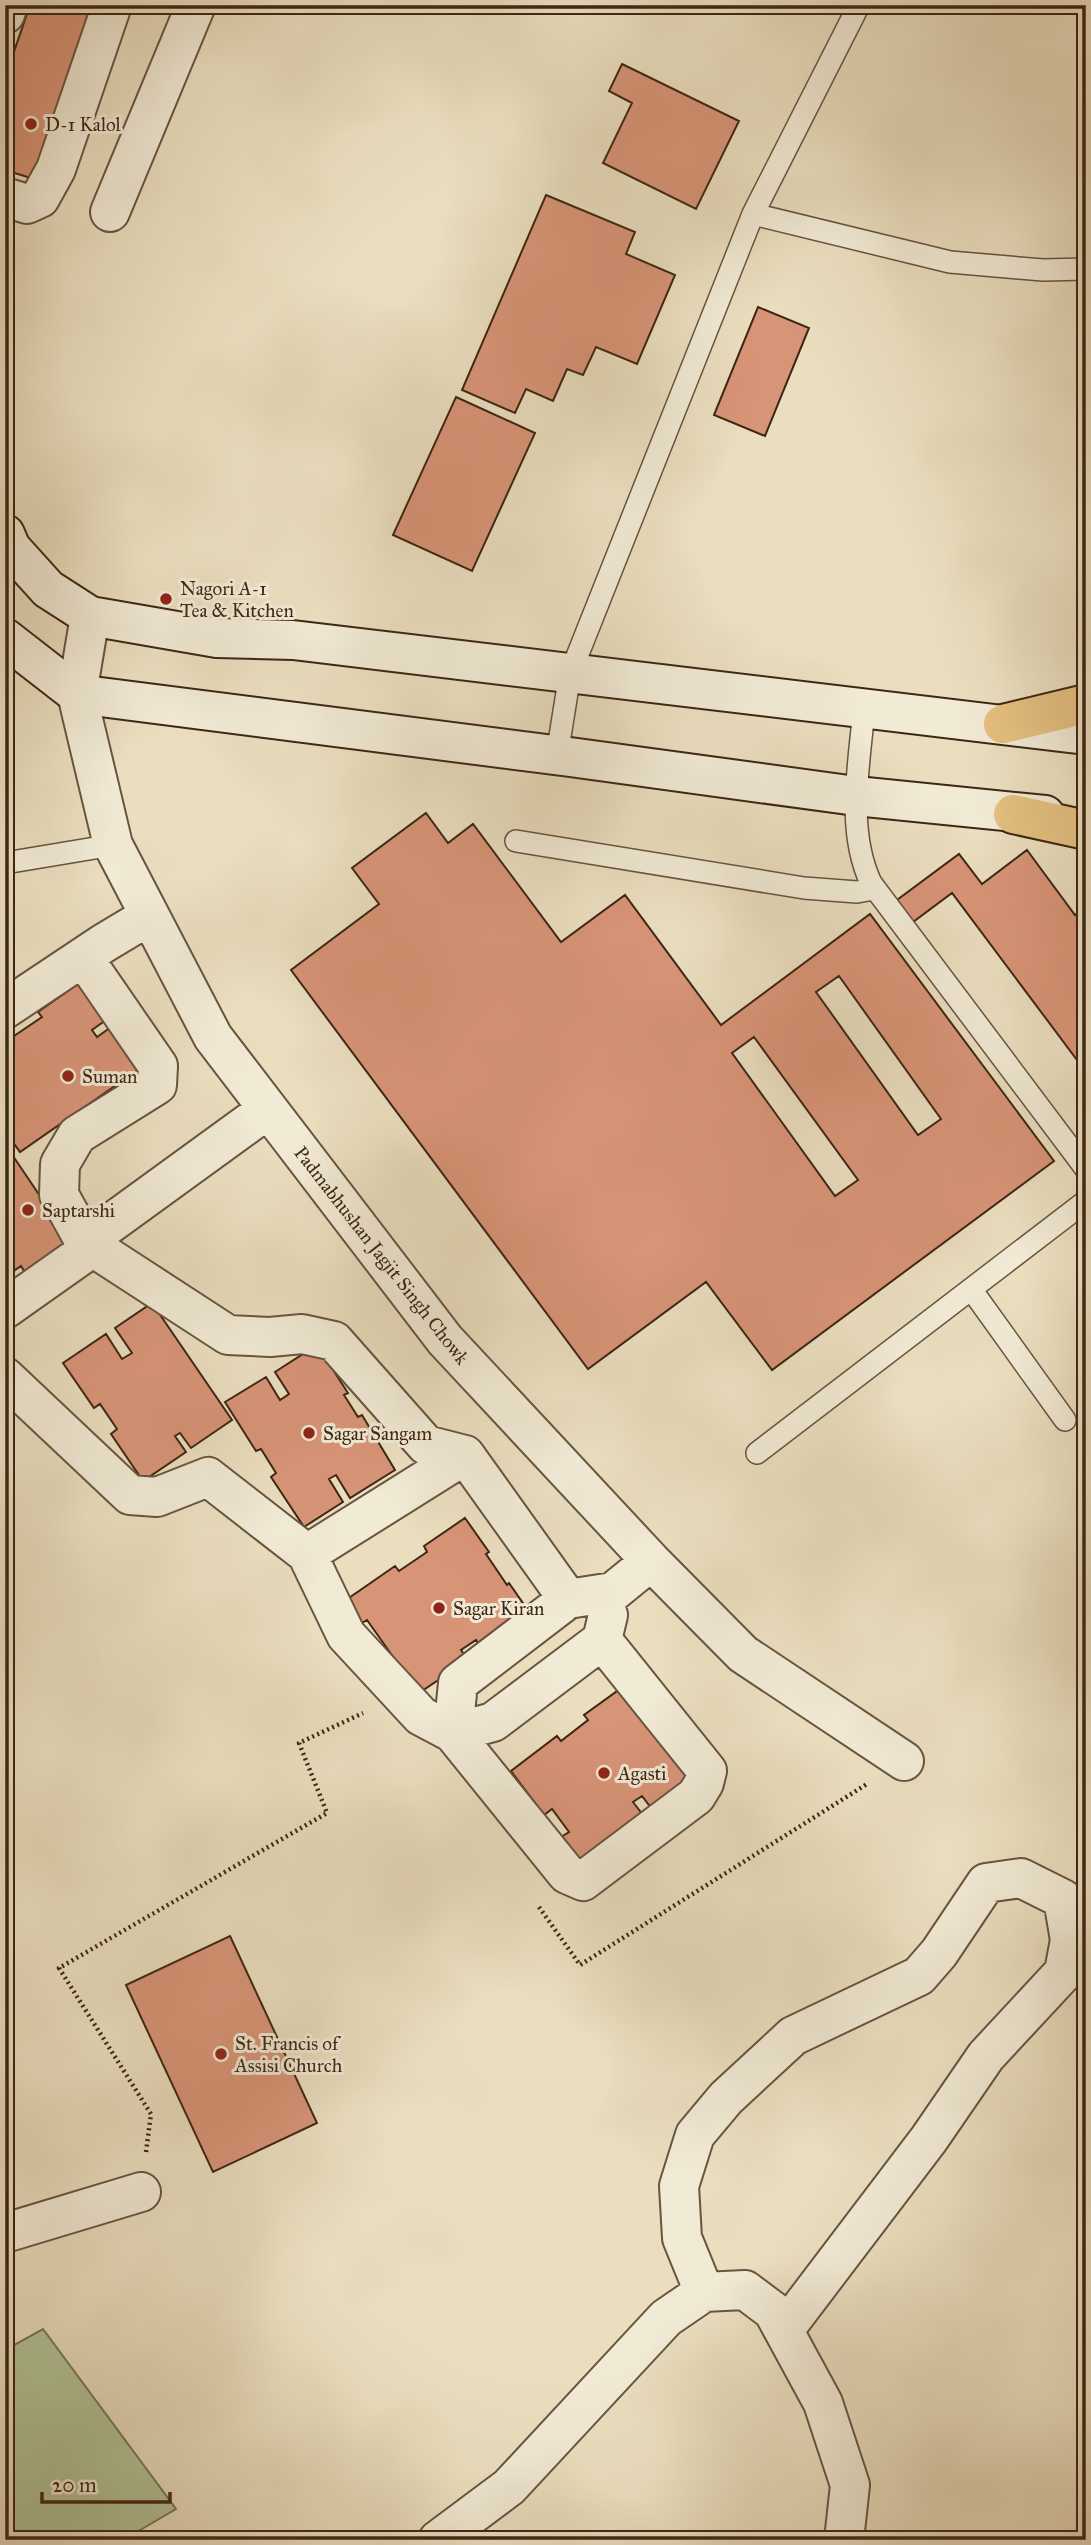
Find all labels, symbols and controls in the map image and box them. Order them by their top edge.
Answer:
place label: D-1 Kalol [45,113,122,136]
marker: D-1 Kalol [23,116,39,132]
place label: Nagori A-1 Tea & Kitchen [180,577,294,622]
marker: Nagori A-1 Tea & Kitchen [158,591,174,607]
place label: Suman [82,1065,137,1088]
marker: Suman [60,1068,76,1084]
street label: Padmabhushan Jagjit Singh Chowk [288,1142,474,1370]
place label: Saptarshi [42,1199,115,1222]
marker: Saptarshi [20,1202,36,1218]
place label: Sagar Sangam [323,1422,432,1446]
marker: Sagar Sangam [301,1425,317,1441]
place label: Sagar Kiran [453,1597,544,1621]
marker: Sagar Kiran [431,1600,447,1616]
place label: Agasti [617,1762,667,1786]
marker: Agasti [596,1765,612,1781]
place label: St. Francis of Assisi Church [234,2032,343,2077]
marker: St. Francis of Assisi Church [213,2046,229,2062]
scale bar [42,2461,170,2505]
text: 20 m [52,2472,97,2498]

